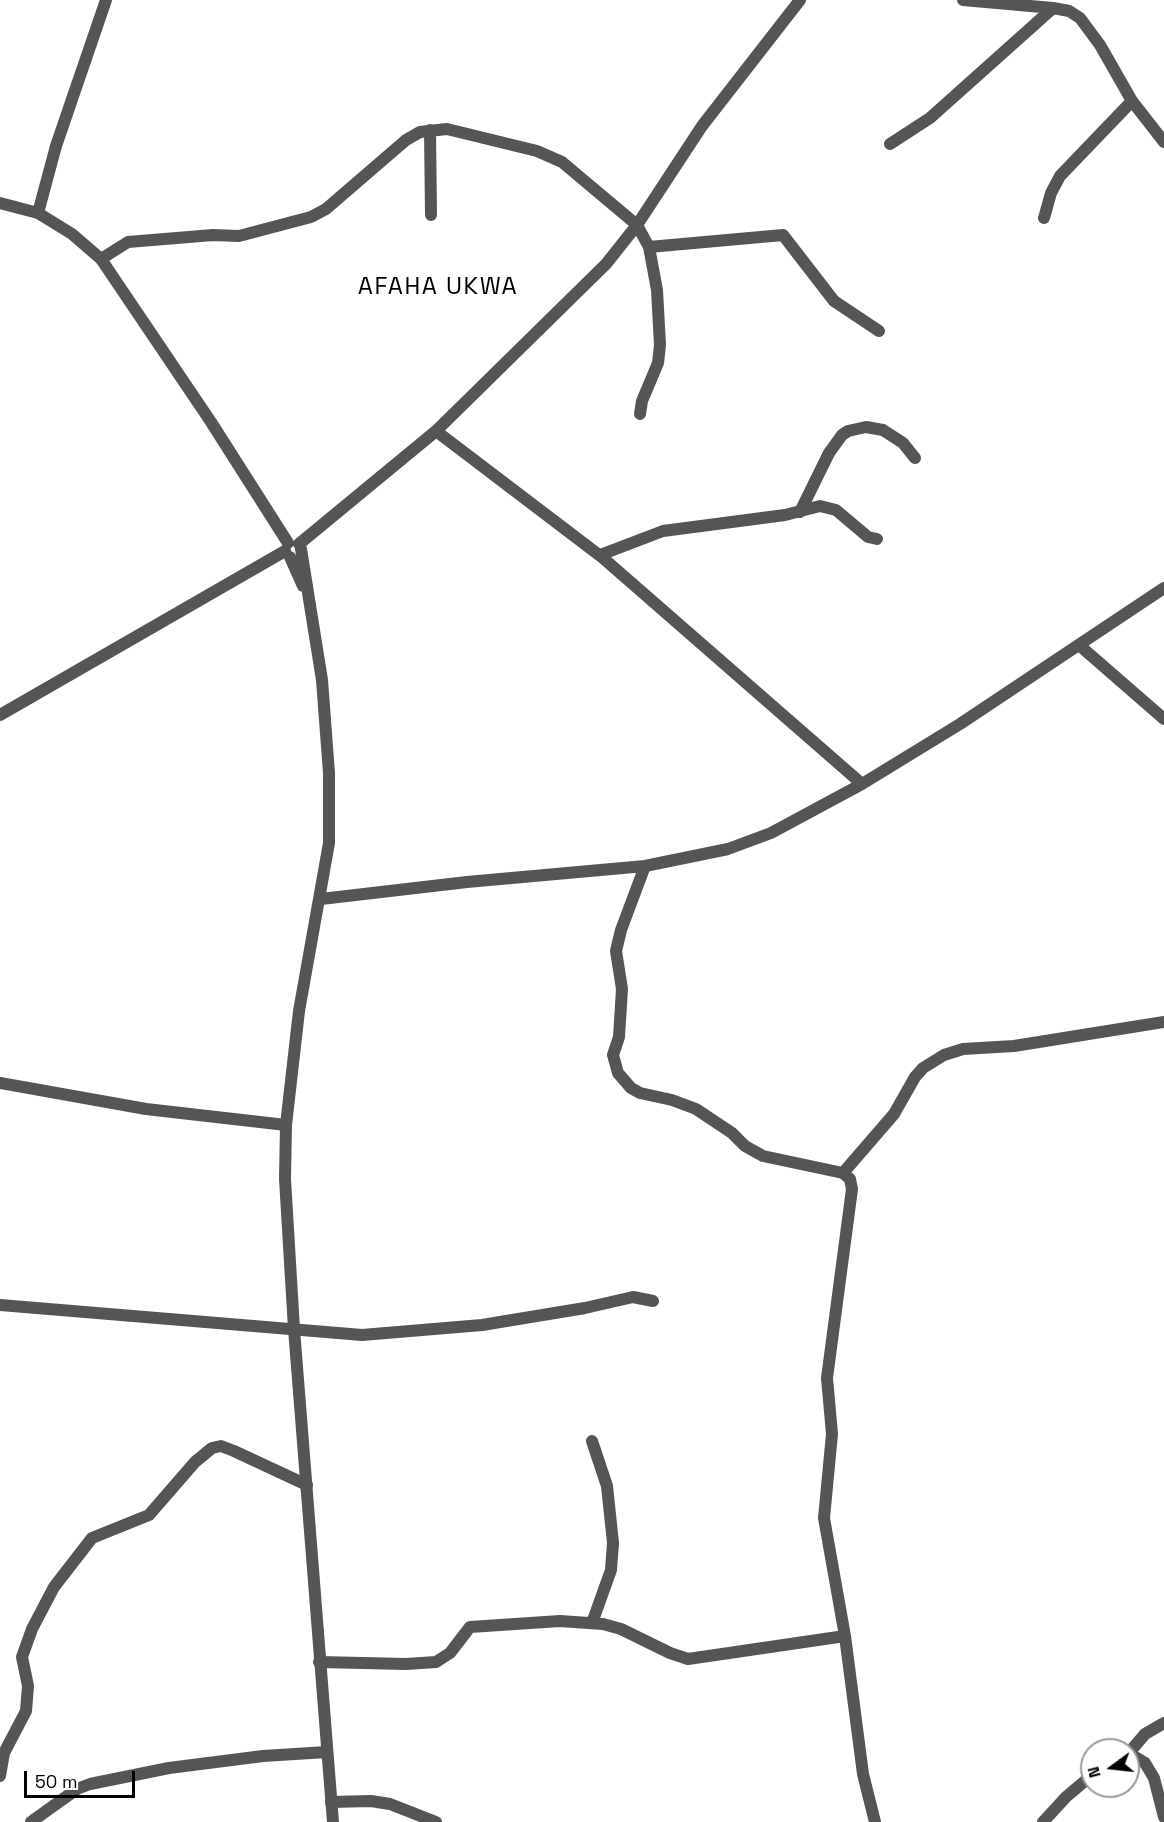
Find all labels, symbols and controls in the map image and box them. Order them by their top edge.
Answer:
district label: AFAHA UKWA [358,273,518,301]
north arrow [1080,1738,1140,1798]
scale bar [27,1759,138,1797]
text: N [1083,1764,1106,1780]
text: 50 m [35,1770,77,1793]

